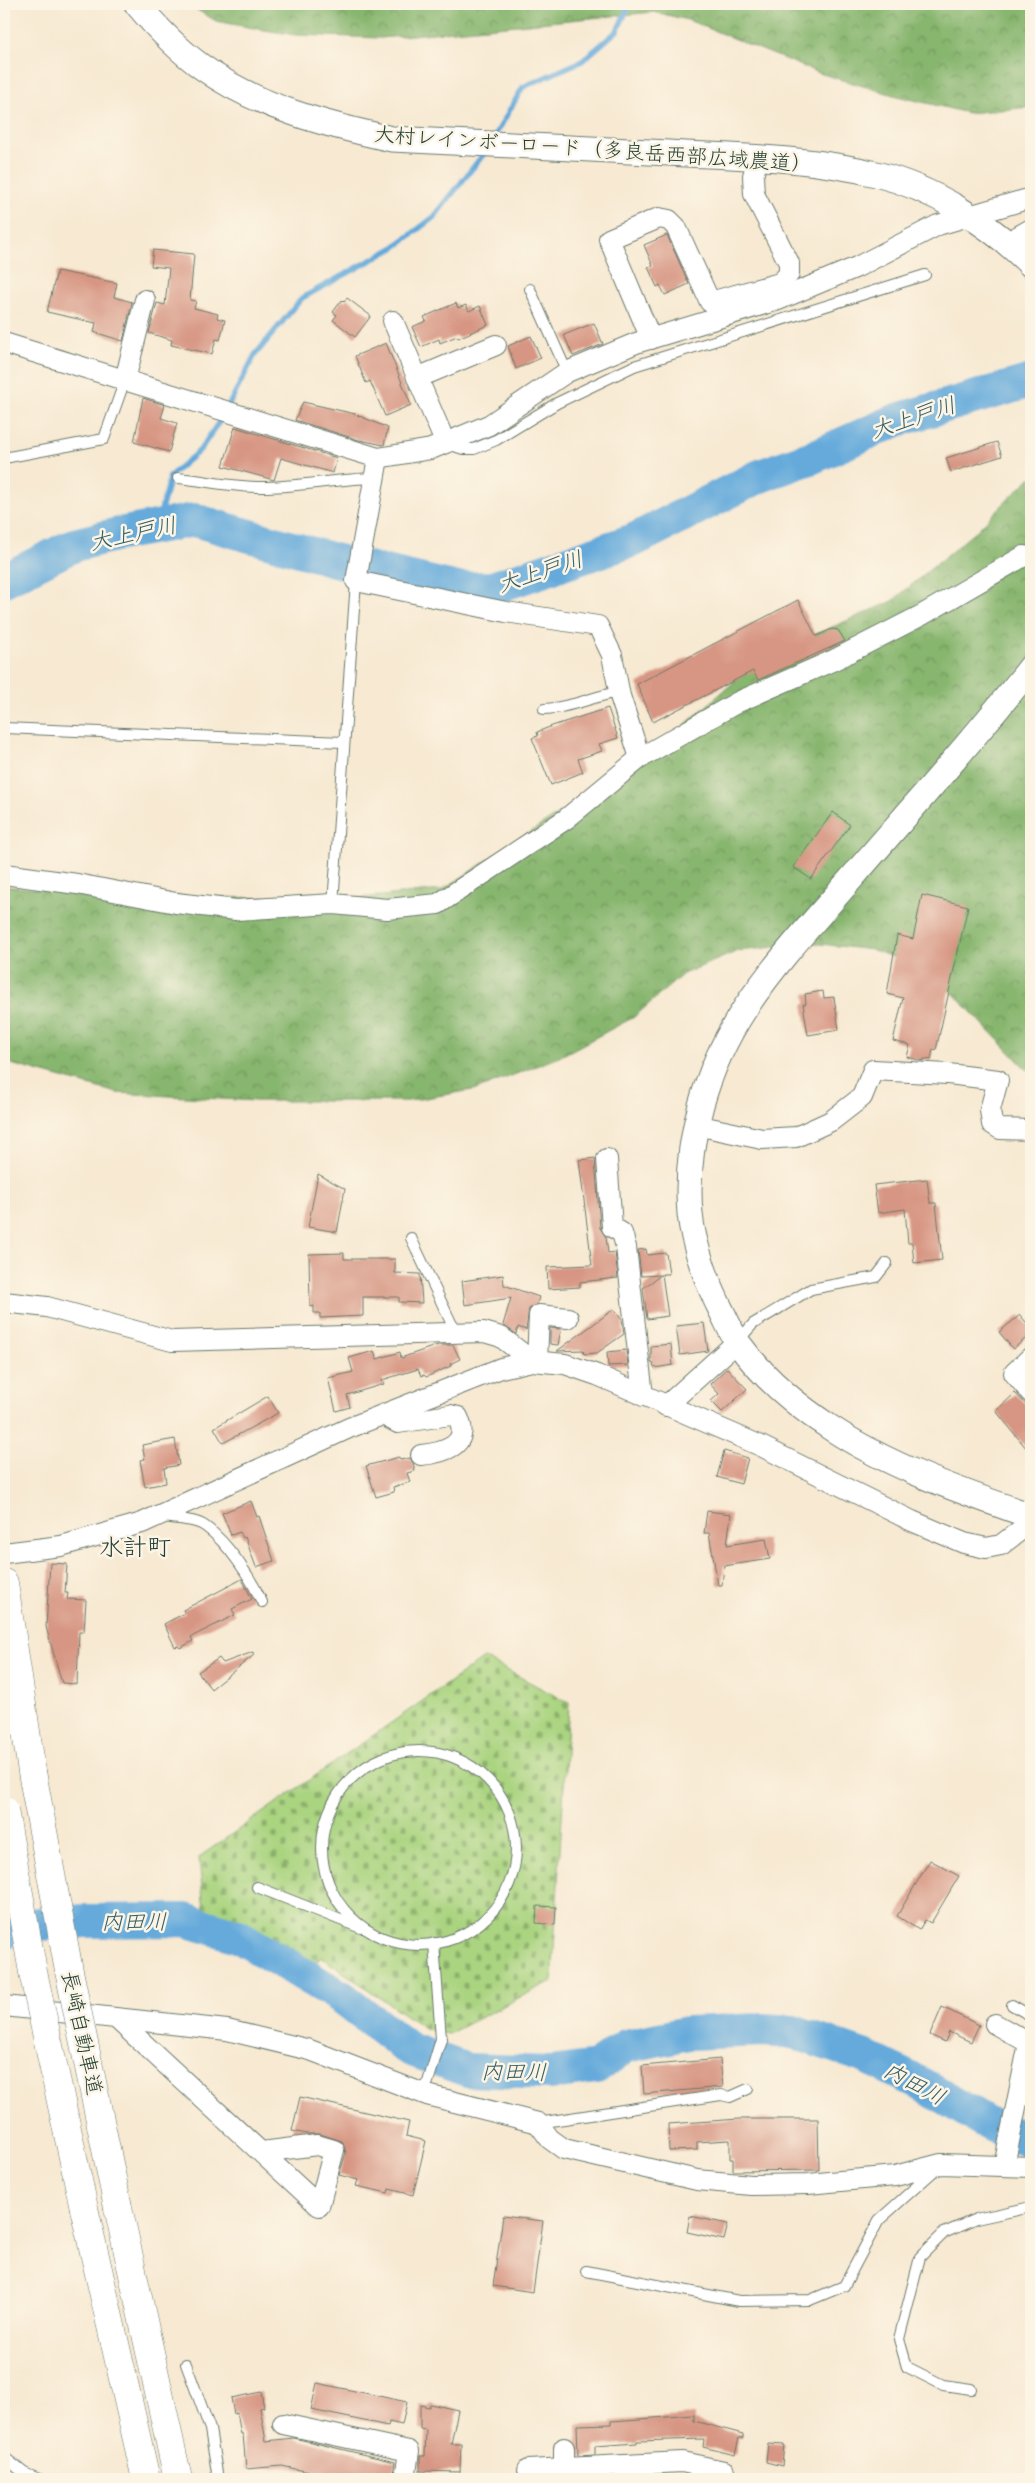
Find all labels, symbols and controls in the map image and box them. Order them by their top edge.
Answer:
street label: 大村レインボーロード（多良岳西部広域農道） [373,121,813,177]
water label: 大上戸川 [867,391,959,445]
water label: 大上戸川 [87,511,179,557]
water label: 大上戸川 [494,545,586,599]
district label: 水計町 [99,1532,171,1562]
water label: 内田川 [101,1908,167,1936]
street label: 長崎自動車道 [56,1969,108,2097]
water label: 内田川 [879,2056,950,2112]
water label: 内田川 [481,2057,547,2087]

